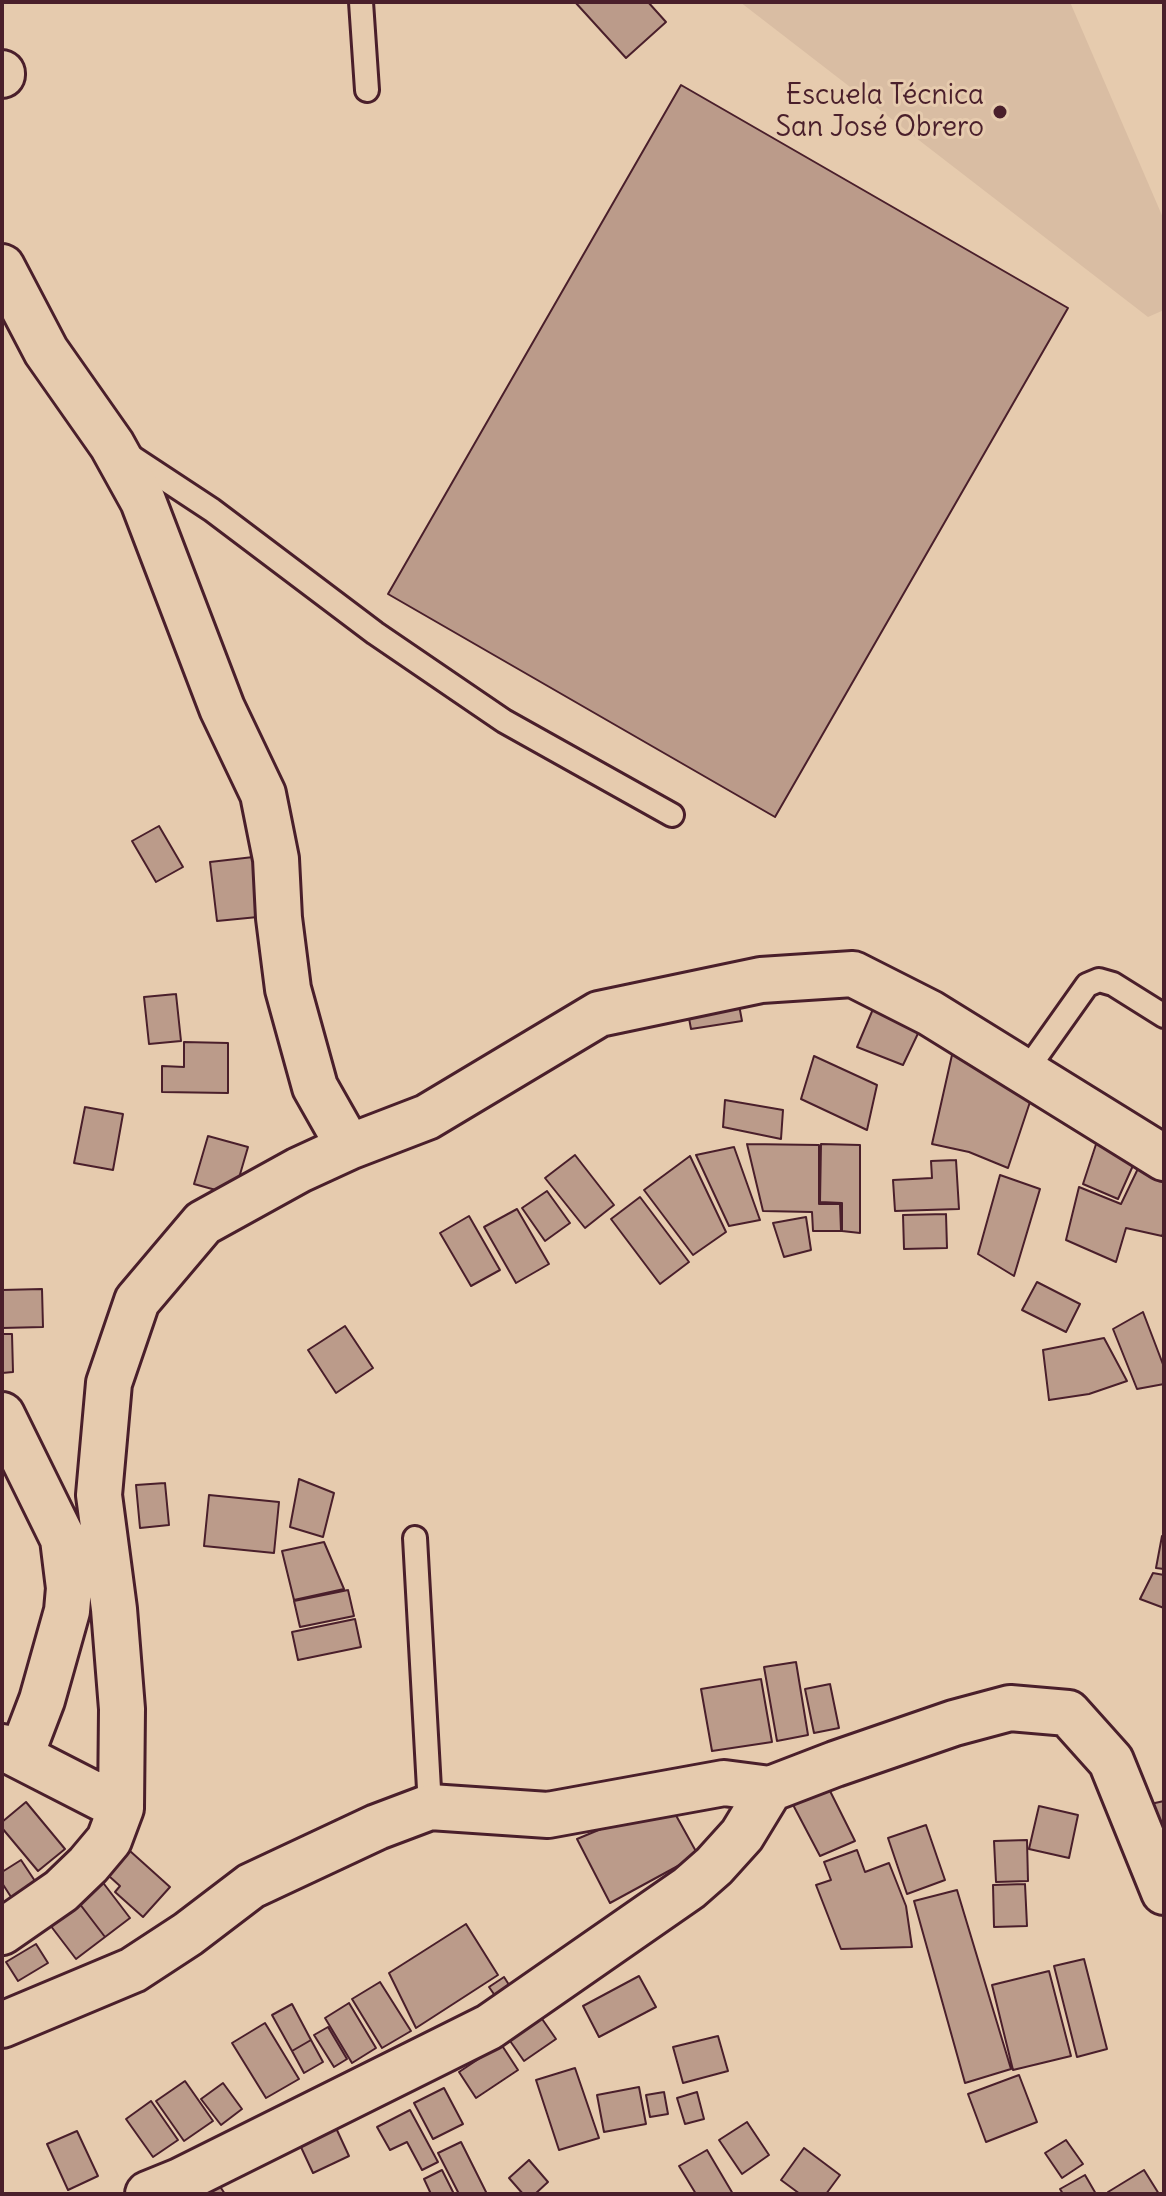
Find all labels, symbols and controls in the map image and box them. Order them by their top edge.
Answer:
place label: Escuela Técnica San José Obrero [775,79,984,145]
marker: Escuela Técnica San José Obrero [991,103,1009,121]

